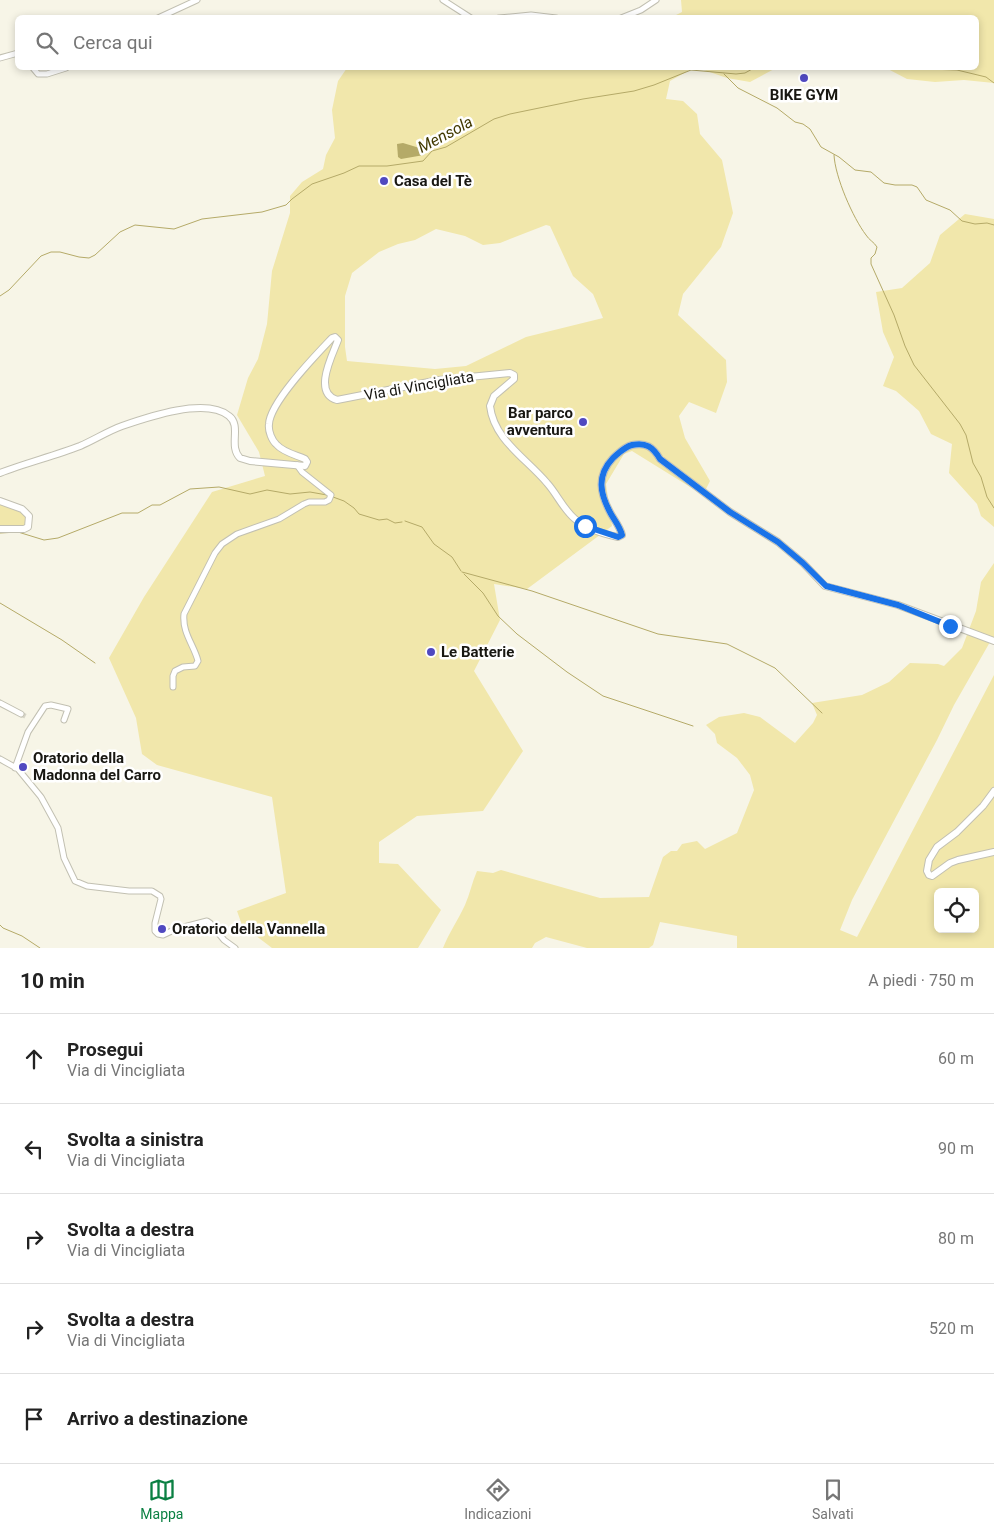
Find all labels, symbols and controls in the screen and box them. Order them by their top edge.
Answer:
search box [15,15,979,70]
icon: search [33,29,61,57]
text: Cerca qui [73,31,153,54]
marker: BIKE GYM [798,72,810,84]
place label: BIKE GYM [770,86,838,104]
water label: Mensola [415,112,476,157]
place label: Casa del Tè [394,172,472,190]
marker: Casa del Tè [378,175,390,187]
street label: Via di Vincigliata [363,368,475,404]
place label: Bar parco avventura [507,404,573,439]
marker: Bar parco avventura [577,416,589,428]
route start [574,515,597,538]
route end [939,615,962,638]
place label: Le Batterie [441,643,514,661]
marker: Le Batterie [425,646,437,658]
place label: Oratorio della Madonna del Carro [33,749,161,784]
marker: Oratorio della Madonna del Carro [17,761,29,773]
map controls [934,888,979,933]
button: locate [934,888,979,933]
place label: Oratorio della Vannella [172,920,325,938]
marker: Oratorio della Vannella [156,923,168,935]
text: 10 min [20,969,85,993]
text: A piedi · 750 m [868,971,974,990]
text: Prosegui [67,1038,143,1061]
icon: ahead [20,1045,48,1073]
text: 60 m [938,1049,974,1068]
text: Via di Vincigliata [67,1061,185,1080]
text: Svolta a sinistra [67,1128,204,1151]
icon: left [20,1135,48,1163]
text: 90 m [938,1139,974,1158]
text: Via di Vincigliata [67,1151,185,1170]
text: Svolta a destra [67,1218,194,1241]
icon: right [20,1225,48,1253]
text: 80 m [938,1229,974,1248]
text: Via di Vincigliata [67,1241,185,1260]
text: Svolta a destra [67,1308,194,1331]
icon: right [20,1315,48,1343]
text: 520 m [929,1319,974,1338]
text: Via di Vincigliata [67,1331,185,1350]
icon: arrive [20,1405,48,1433]
text: Arrivo a destinazione [67,1407,248,1430]
tab: Mappa [140,1476,184,1522]
tab: Indicazioni [464,1476,531,1522]
tab: Salvati [812,1476,854,1522]

